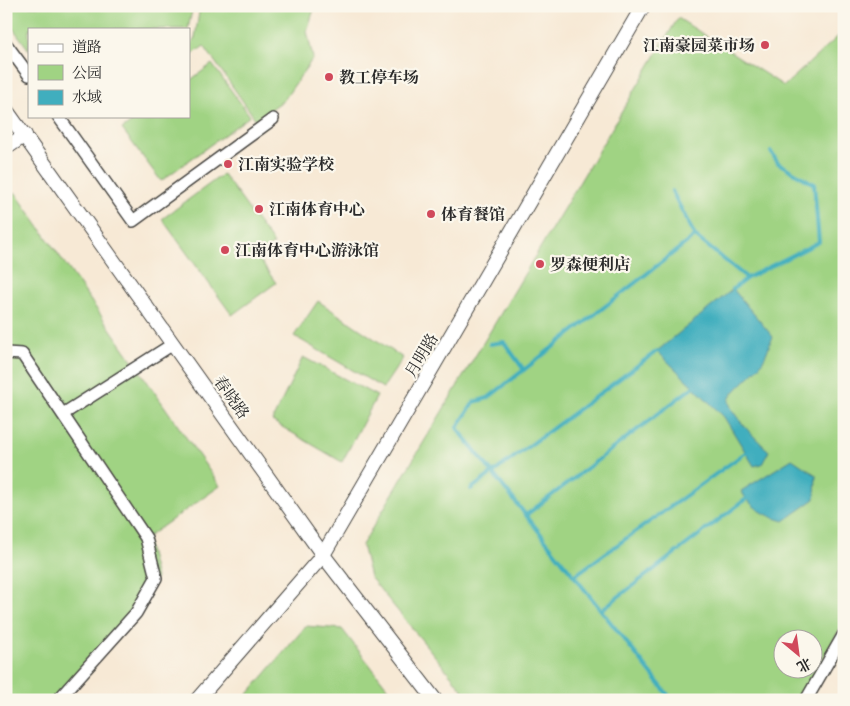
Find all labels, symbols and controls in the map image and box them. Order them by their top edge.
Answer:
legend [28,28,190,118]
place label: 江南豪园菜市场 [643,33,755,57]
text: 道路 [72,36,102,57]
marker: 江南豪园菜市场 [759,39,771,51]
text: 公园 [72,62,102,83]
place label: 教工停车场 [339,65,419,89]
marker: 教工停车场 [323,71,335,83]
text: 水域 [72,86,102,107]
place label: 江南实验学校 [238,152,334,176]
marker: 江南实验学校 [222,158,234,170]
place label: 江南体育中心 [269,197,365,221]
place label: 体育餐馆 [441,202,505,226]
marker: 江南体育中心 [253,203,265,215]
marker: 体育餐馆 [425,208,437,220]
place label: 江南体育中心游泳馆 [235,238,379,262]
marker: 江南体育中心游泳馆 [219,244,231,256]
place label: 罗森便利店 [550,252,630,276]
marker: 罗森便利店 [534,258,546,270]
street label: 月明路 [398,328,444,382]
street label: 春晓路 [208,370,256,424]
north arrow [772,628,822,678]
text: 北 [793,653,815,678]

